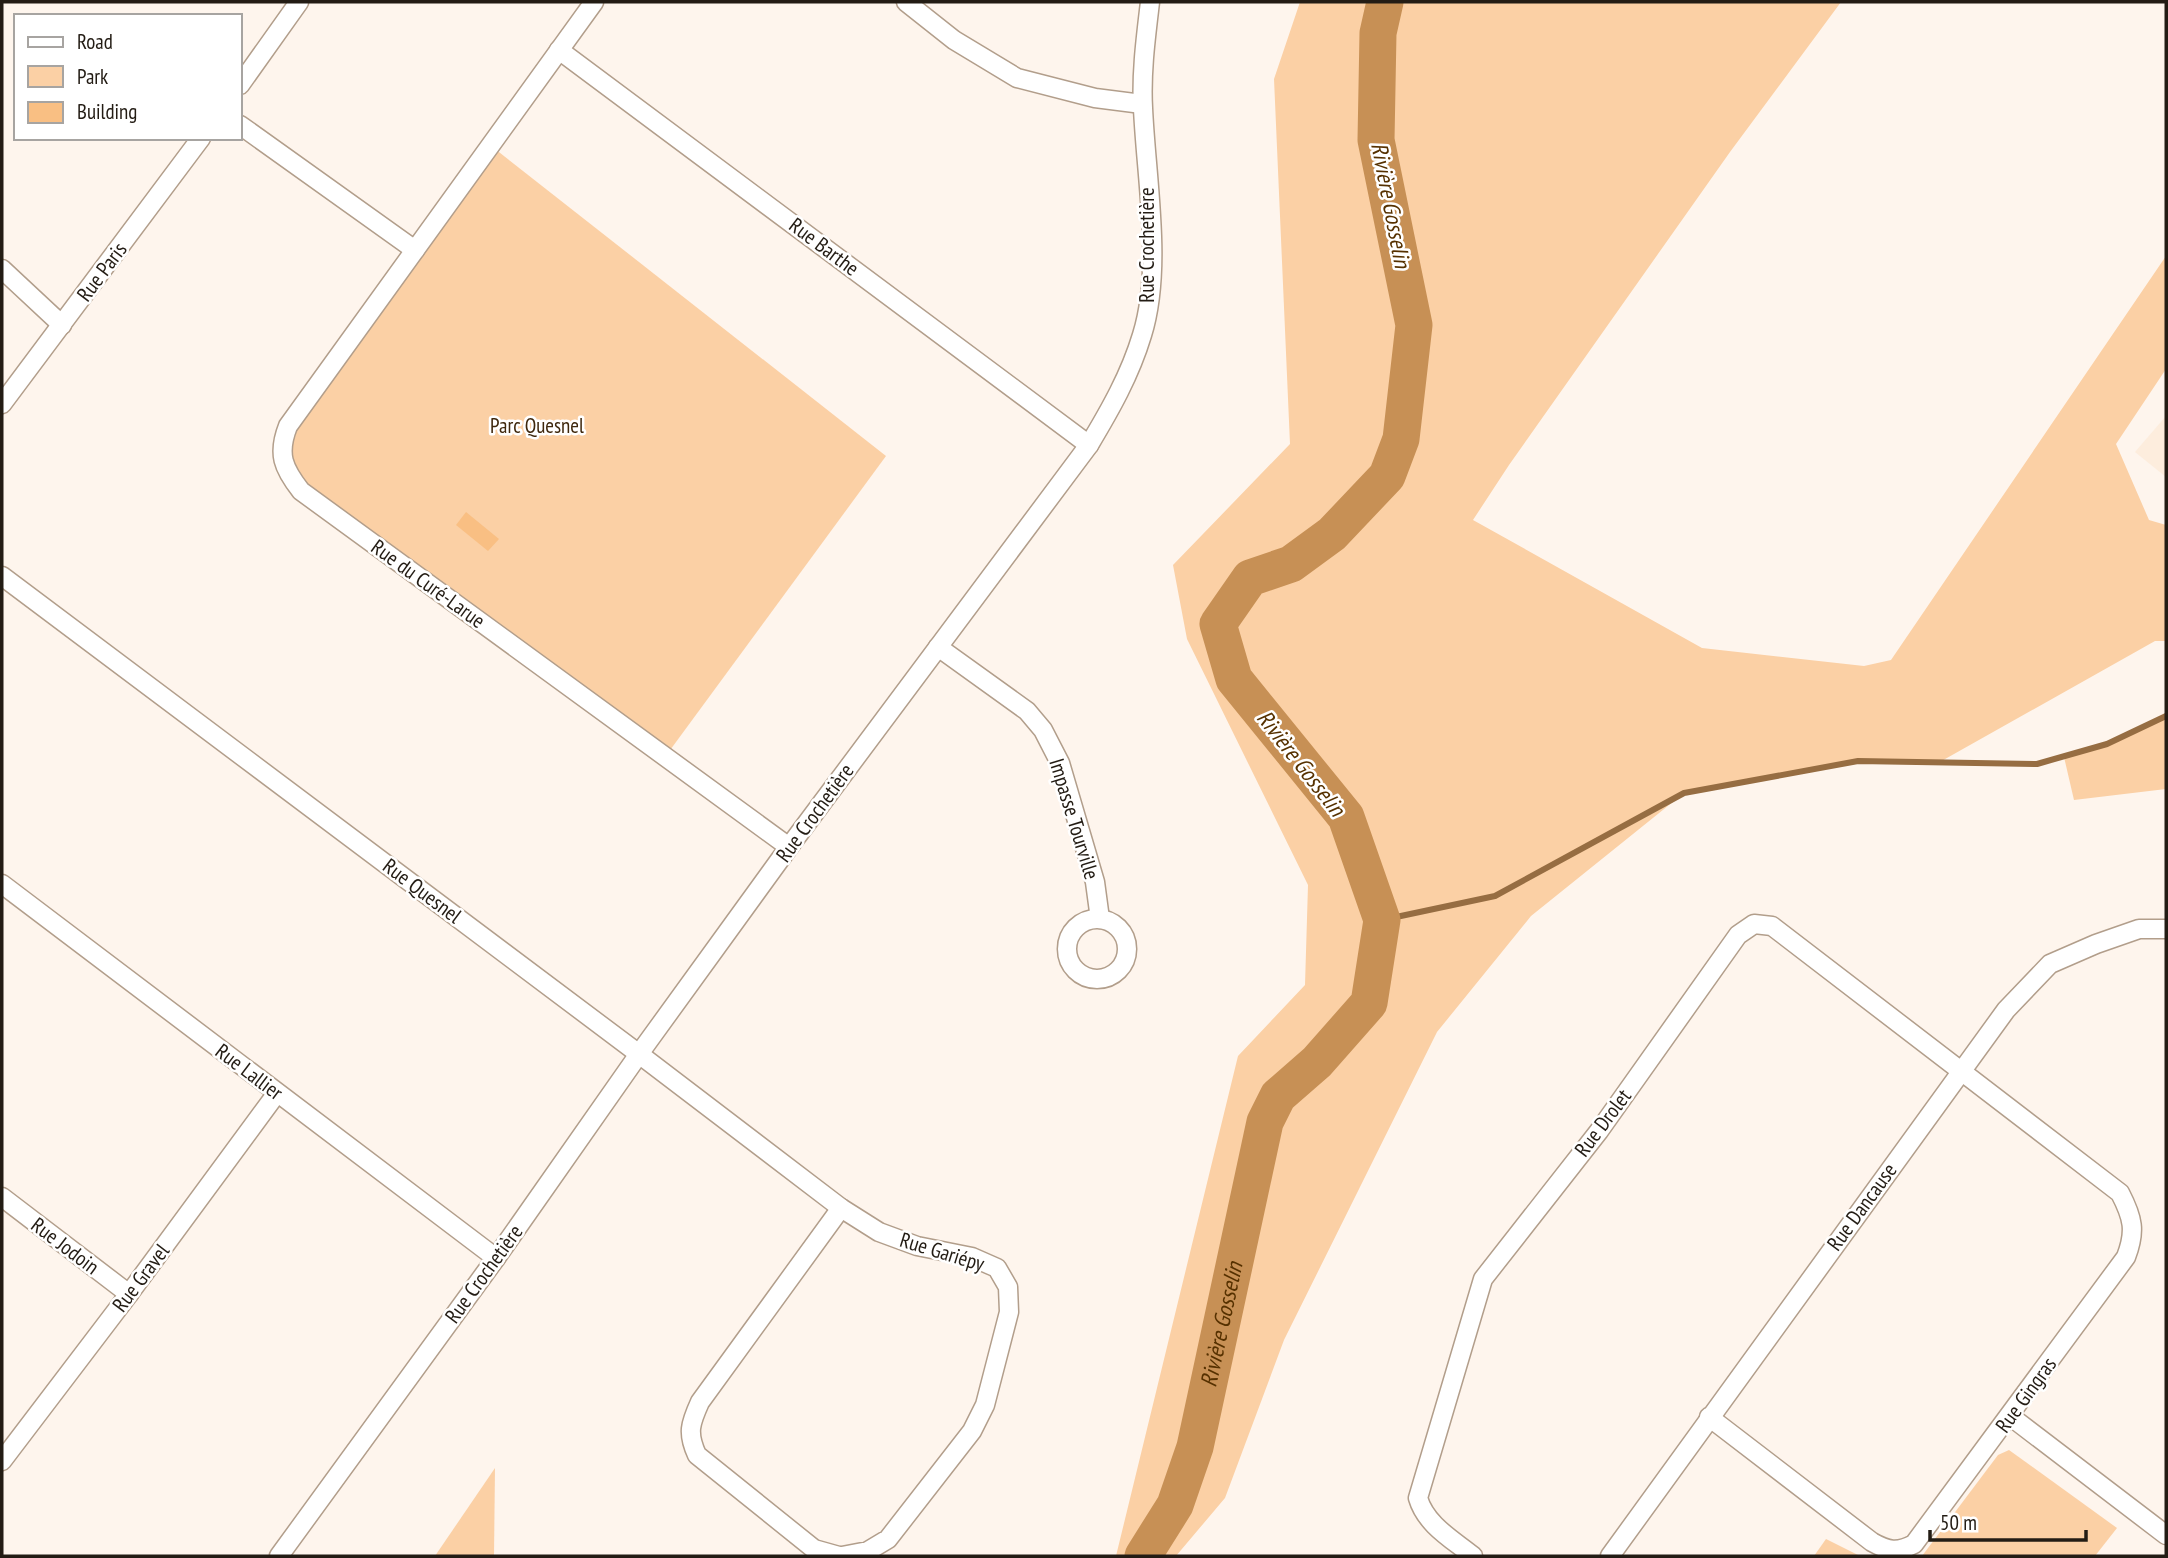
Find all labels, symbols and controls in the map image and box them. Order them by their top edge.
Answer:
legend [14,14,242,140]
text: Road [77,28,113,55]
text: Park [77,63,108,90]
text: Building [77,98,137,125]
water label: Rivière Gosselin [1365,140,1418,272]
street label: Rue Crochetière [1133,187,1160,303]
street label: Rue Barthe [784,212,865,282]
street label: Rue Paris [71,237,133,307]
park label: Parc Quesnel [490,412,584,439]
street label: Rue du Curé-Larue [366,533,491,634]
water label: Rivière Gosselin [1251,704,1353,823]
street label: Impasse Tourville [1043,755,1106,883]
street label: Rue Crochetière [770,758,859,867]
street label: Rue Quesnel [378,852,467,929]
street label: Rue Lallier [210,1037,289,1106]
street label: Rue Drolet [1568,1083,1637,1162]
street label: Rue Dancause [1821,1158,1902,1256]
street label: Rue Jodoin [26,1211,105,1280]
street label: Rue Crochetière [439,1219,528,1328]
street label: Rue Gariépy [897,1226,988,1277]
street label: Rue Gravel [106,1238,175,1317]
water label: Rivière Gosselin [1193,1257,1249,1389]
street label: Rue Gingras [1989,1352,2062,1438]
scale bar [1930,1498,2086,1542]
text: 50 m [1940,1509,1977,1536]

